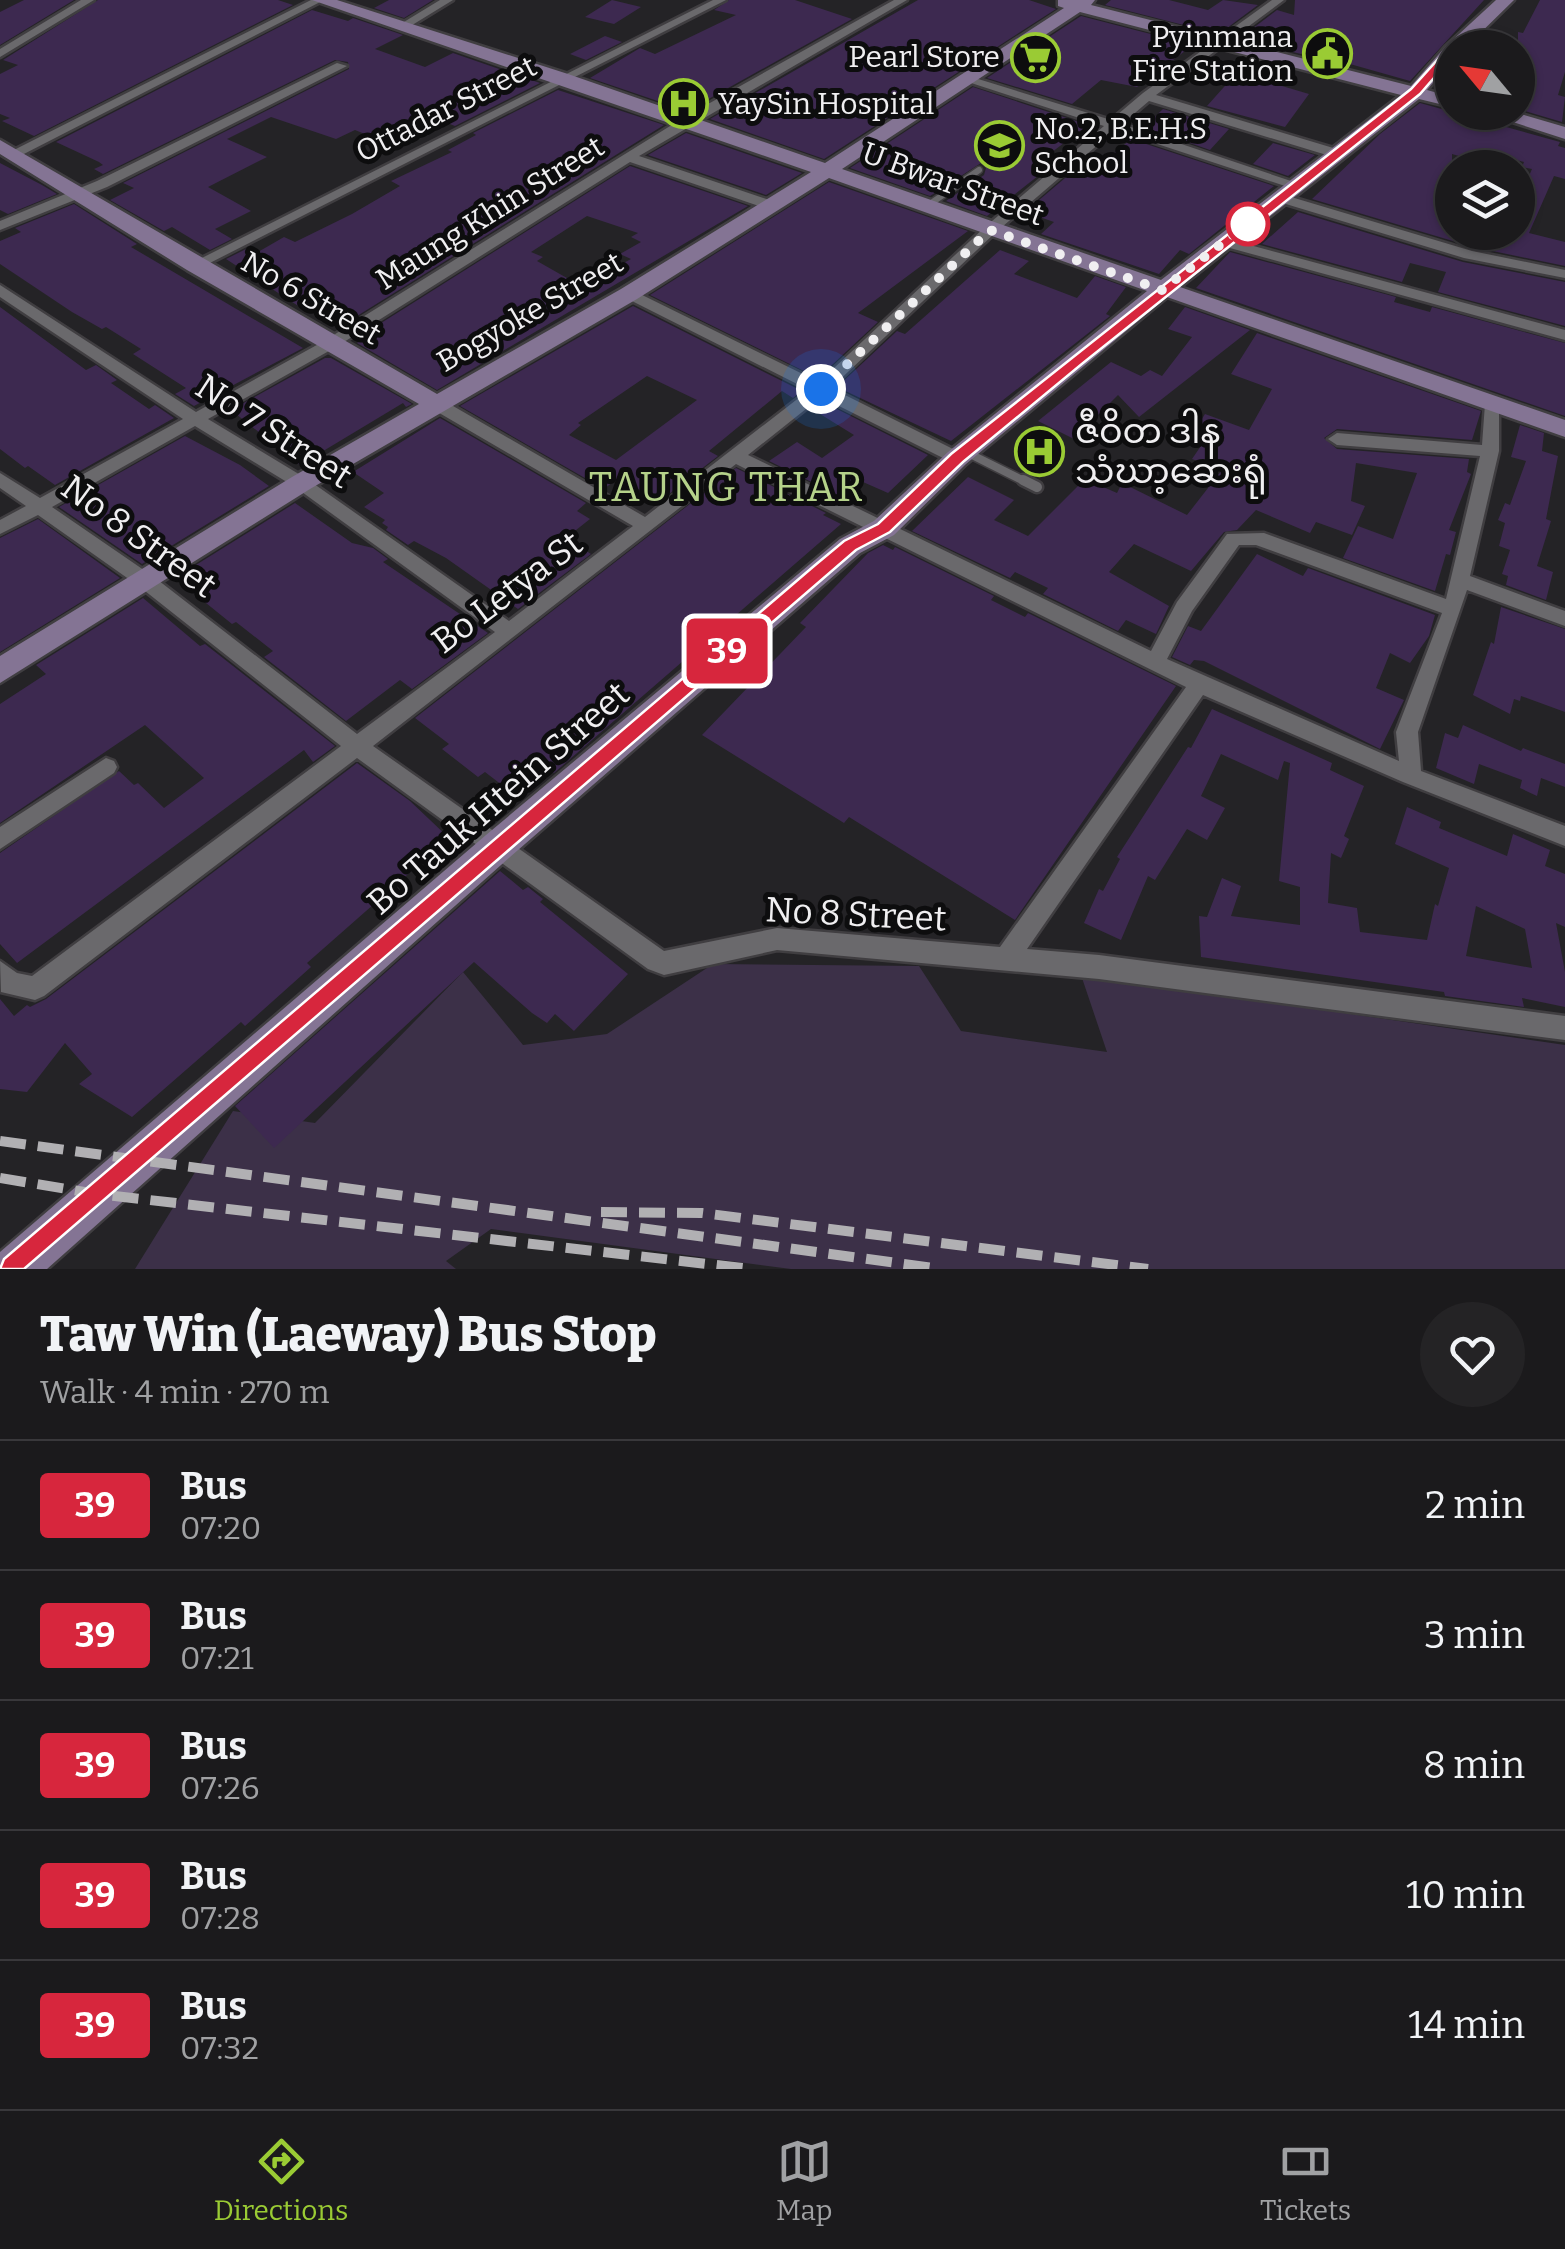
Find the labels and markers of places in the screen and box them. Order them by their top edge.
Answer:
place label: Pyinmana Fire Station [1132,19,1293,89]
public building icon: Pyinmana Fire Station [1302,28,1354,80]
supermarket icon: Pearl Store [1009,31,1061,83]
place label: Pearl Store [848,39,1000,75]
hospital icon: YaySin Hospital [657,78,709,130]
place label: YaySin Hospital [718,86,934,122]
place label: No.2, B.E.H.S School [1034,111,1207,181]
school or university icon: No.2, B.E.H.S School [973,120,1025,172]
unlabelled marker [1227,203,1269,245]
place label: ဇီဝိတ ဒါန သံဃာ့ဆေးရုံ [1075,408,1267,499]
hospital icon: ဇီဝိတ ဒါန သံဃာ့ဆေးရုံ [1014,425,1066,477]

